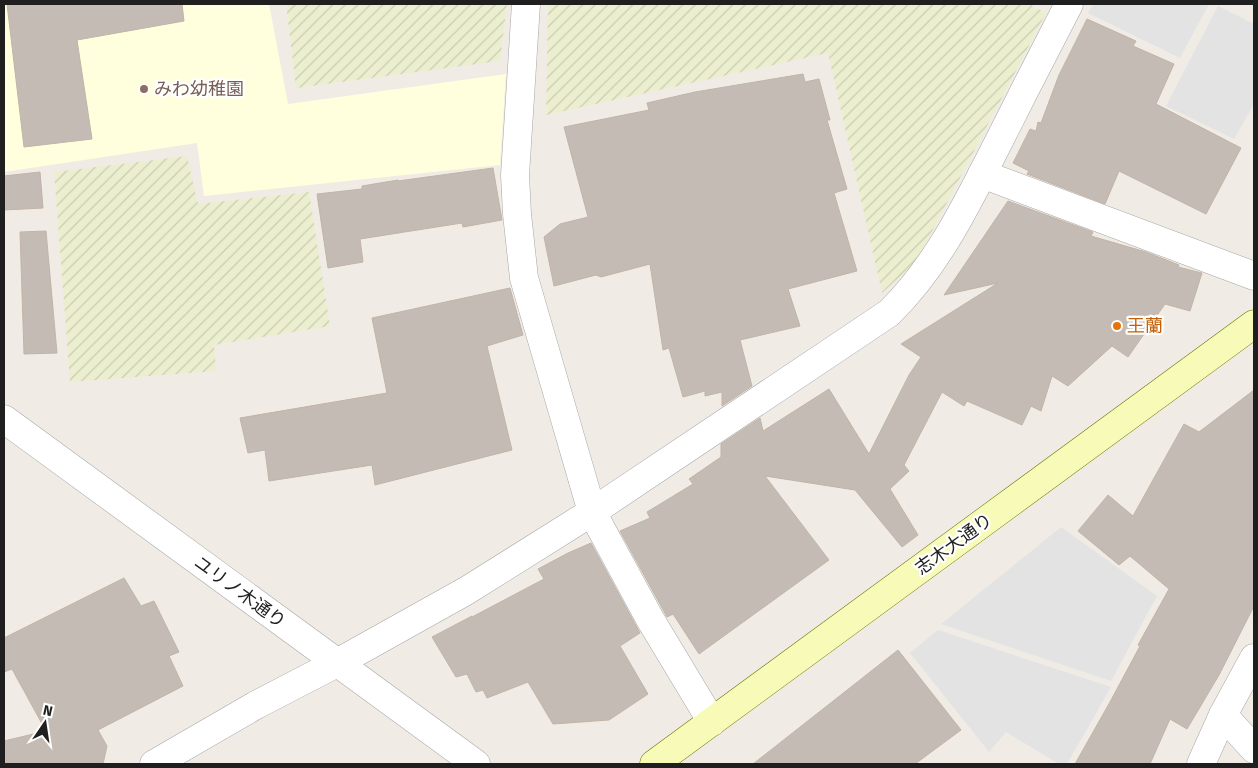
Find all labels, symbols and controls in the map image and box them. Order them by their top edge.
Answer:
place label: みわ幼稚園 [154,78,244,100]
marker: みわ幼稚園 [138,83,150,95]
place label: 王蘭 [1127,315,1163,337]
marker: 王蘭 [1111,320,1123,332]
street label: 志木大通り [911,509,997,579]
street label: ユリノ木通り [190,551,290,633]
north arrow [20,698,70,748]
text: N [41,701,54,720]

